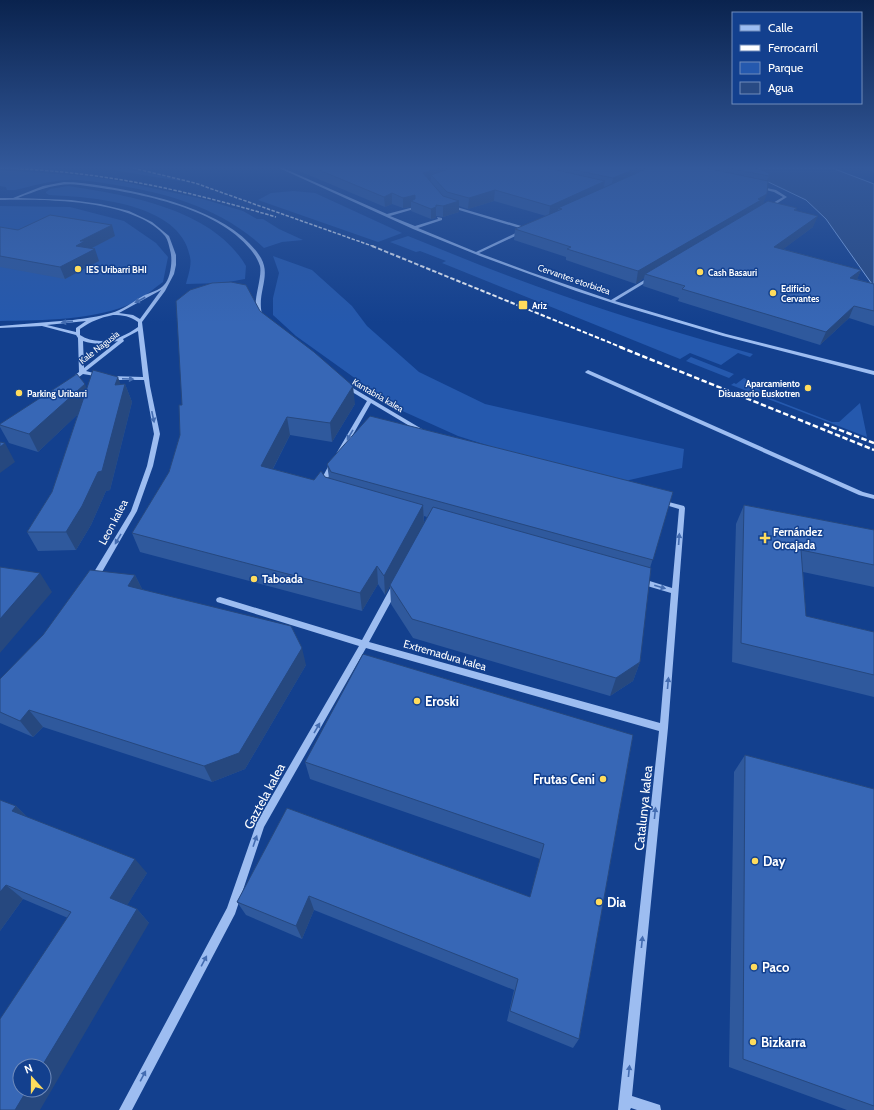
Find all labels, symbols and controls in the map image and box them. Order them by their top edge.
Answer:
legend [732,12,862,104]
text: Calle [768,20,793,35]
text: Ferrocarril [768,40,818,55]
text: Parque [768,60,803,75]
text: Agua [768,80,794,95]
street label: Cervantes etorbidea [536,261,612,297]
marker: IES Uribarri BHI [73,264,83,274]
place label: IES Uribarri BHI [86,264,147,275]
marker: Cash Basauri [695,267,705,277]
place label: Cash Basauri [708,267,757,278]
place label: Edificio Cervantes [781,283,820,304]
marker: Edificio Cervantes [768,288,778,298]
one-way arrow [134,297,145,304]
marker: Ariz [517,299,529,311]
place label: Ariz [532,300,548,311]
one-way arrow [61,318,73,325]
street label: Kale Nagusia [77,328,122,366]
one-way arrow [122,376,135,382]
street label: Kantabria kalea [351,376,406,414]
place label: Aparcamiento Disuasorio Euskotren [718,378,800,399]
marker: Aparcamiento Disuasorio Euskotren [803,383,813,393]
marker: Parking Uribarri [14,388,24,398]
place label: Parking Uribarri [27,388,87,399]
one-way arrow [150,411,156,423]
one-way arrow [347,429,354,441]
street label: Leon kalea [95,496,131,547]
place label: Fernández Orcajada [773,525,823,552]
one-way arrow [114,533,121,545]
one-way arrow [676,533,683,545]
marker: Fernández Orcajada [760,533,770,543]
place label: Taboada [262,572,303,586]
marker: Taboada [249,574,259,584]
one-way arrow [654,584,666,590]
street label: Extremadura kalea [402,636,489,674]
one-way arrow [664,677,671,689]
place label: Eroski [425,693,459,709]
marker: Eroski [412,696,422,706]
one-way arrow [313,722,320,733]
street label: Gaztela kalea [240,760,288,832]
street label: Catalunya kalea [631,764,655,851]
place label: Frutas Ceni [533,771,595,787]
marker: Frutas Ceni [598,774,608,784]
one-way arrow [652,807,658,819]
one-way arrow [252,835,258,847]
place label: Day [763,853,785,869]
marker: Day [750,856,760,866]
place label: Dia [607,894,626,910]
marker: Dia [594,897,604,907]
one-way arrow [639,936,645,948]
one-way arrow [201,955,208,967]
place label: Paco [762,959,790,975]
marker: Paco [749,962,759,972]
place label: Bizkarra [761,1034,807,1050]
marker: Bizkarra [748,1037,758,1047]
north arrow [12,1058,52,1098]
text: N [22,1061,35,1077]
one-way arrow [625,1065,632,1077]
one-way arrow [140,1070,146,1081]

